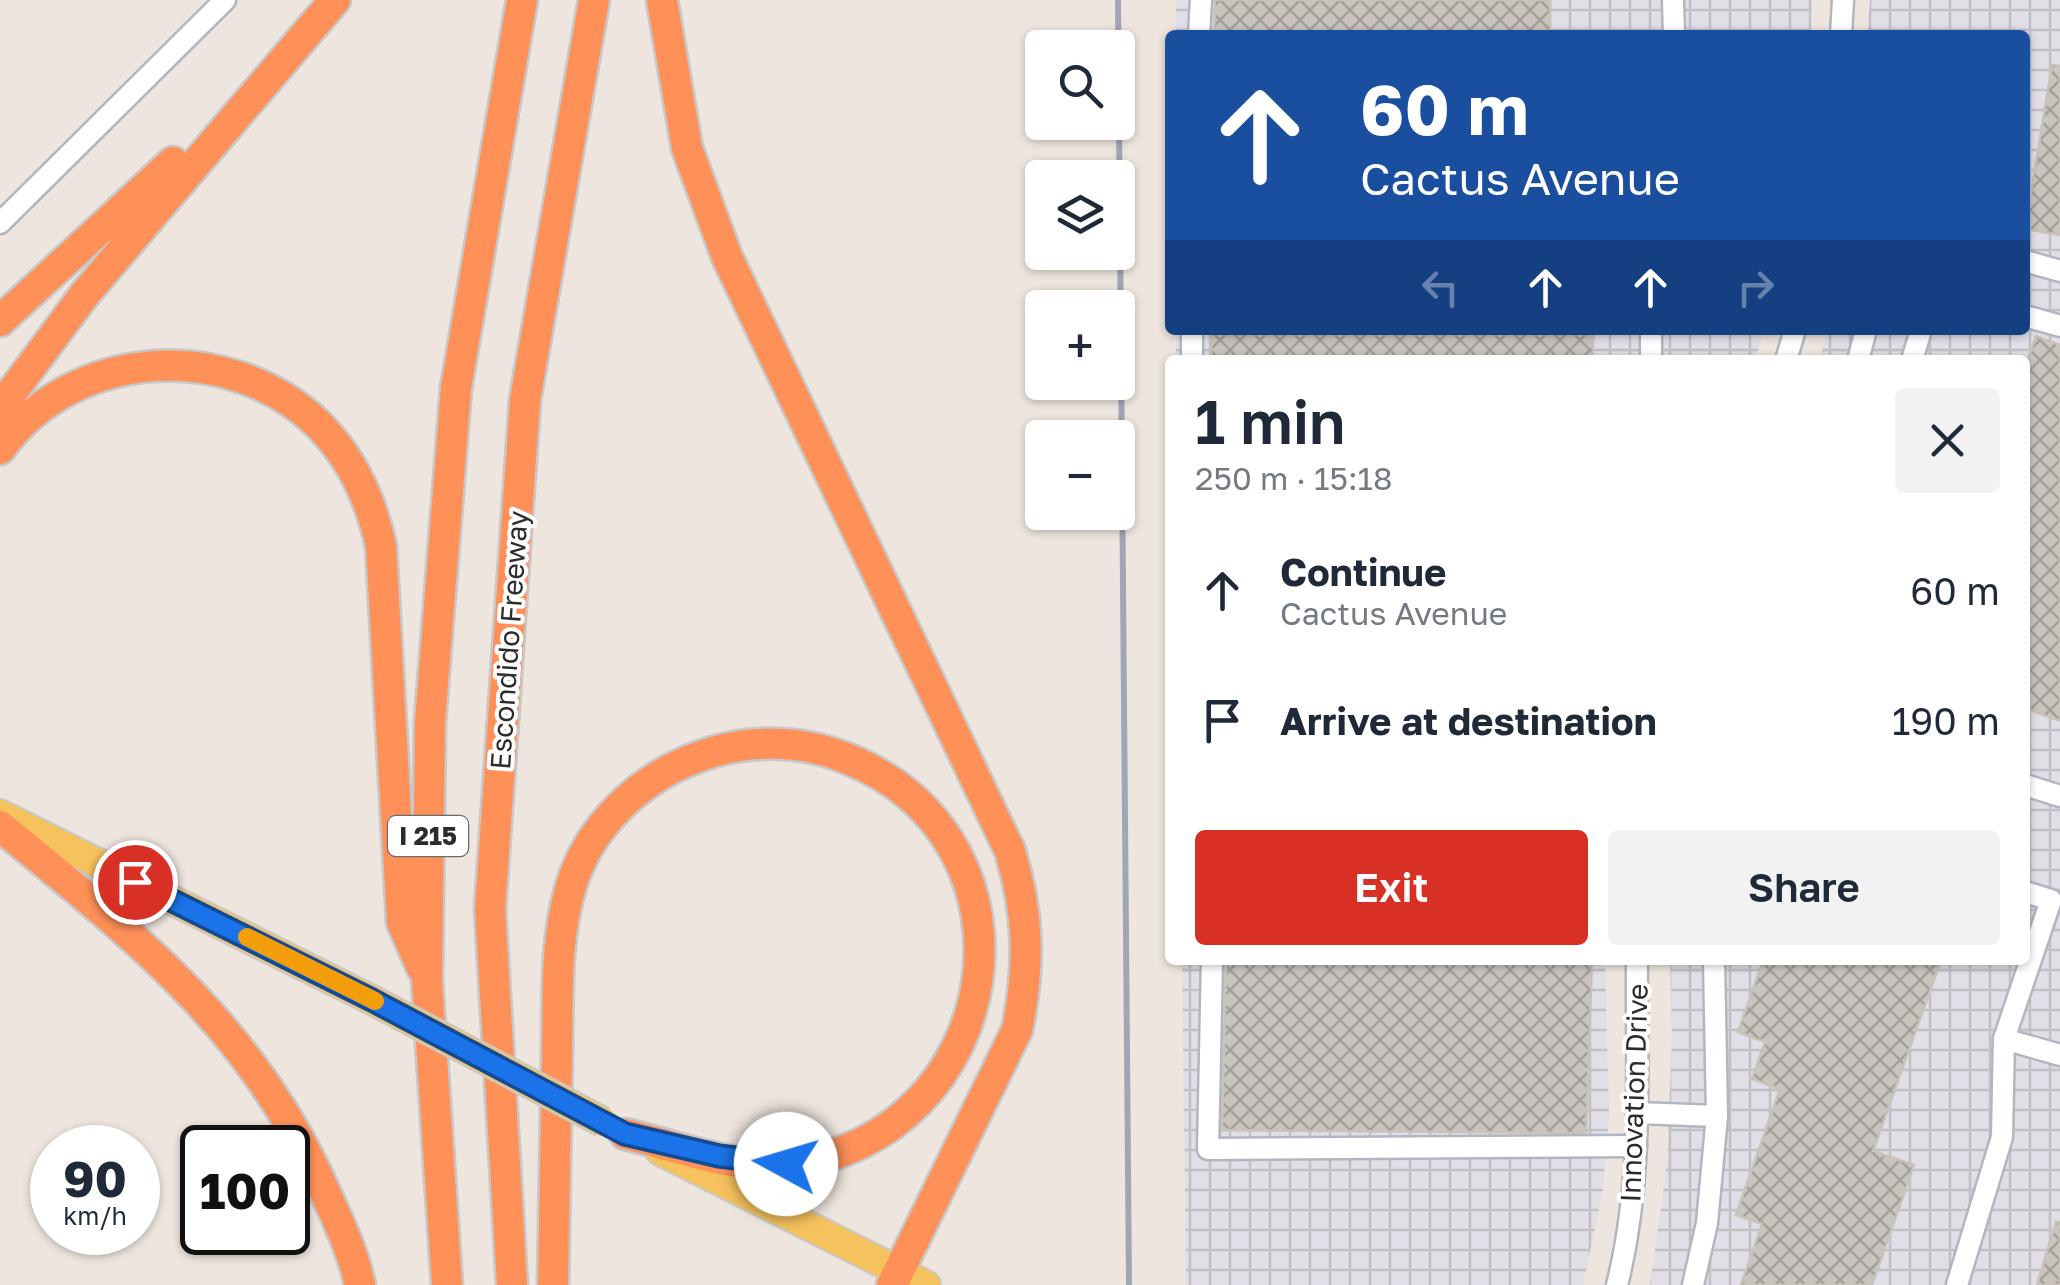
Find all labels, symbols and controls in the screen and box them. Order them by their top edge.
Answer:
map controls [1025,30,1135,530]
button: search [1025,30,1135,140]
text: 60 m [1360,66,1529,150]
icon: ahead [1195,70,1325,200]
text: Cactus Avenue [1360,151,1680,205]
button: layers [1025,160,1135,270]
icon: left [1413,260,1468,315]
icon: ahead [1518,260,1573,315]
icon: ahead [1623,260,1678,315]
icon: right [1728,260,1783,315]
button: + [1025,290,1135,400]
text: 1 min [1195,385,1345,457]
button: close [1895,388,2000,493]
button: − [1025,420,1135,530]
text: 250 m · 15:18 [1195,459,1393,497]
street label: Escondido Freeway [483,509,534,771]
text: Continue [1280,549,1446,594]
icon: ahead [1195,563,1250,618]
text: 60 m [1910,568,2000,613]
text: Cactus Avenue [1280,594,1507,632]
icon: arrive [1195,693,1250,748]
text: Arrive at destination [1280,698,1657,743]
text: 190 m [1892,698,2000,743]
road number: I 215 [388,816,468,856]
button: Exit [1195,830,1588,945]
button: Share [1608,830,2000,945]
pin [93,840,178,925]
icon: arrive [108,855,163,910]
street label: Innovation Drive [1613,983,1654,1203]
position arrow [734,1112,838,1216]
speed limit sign: 100 [180,1125,310,1255]
text: 90 [63,1148,127,1208]
text: km/h [63,1200,127,1231]

